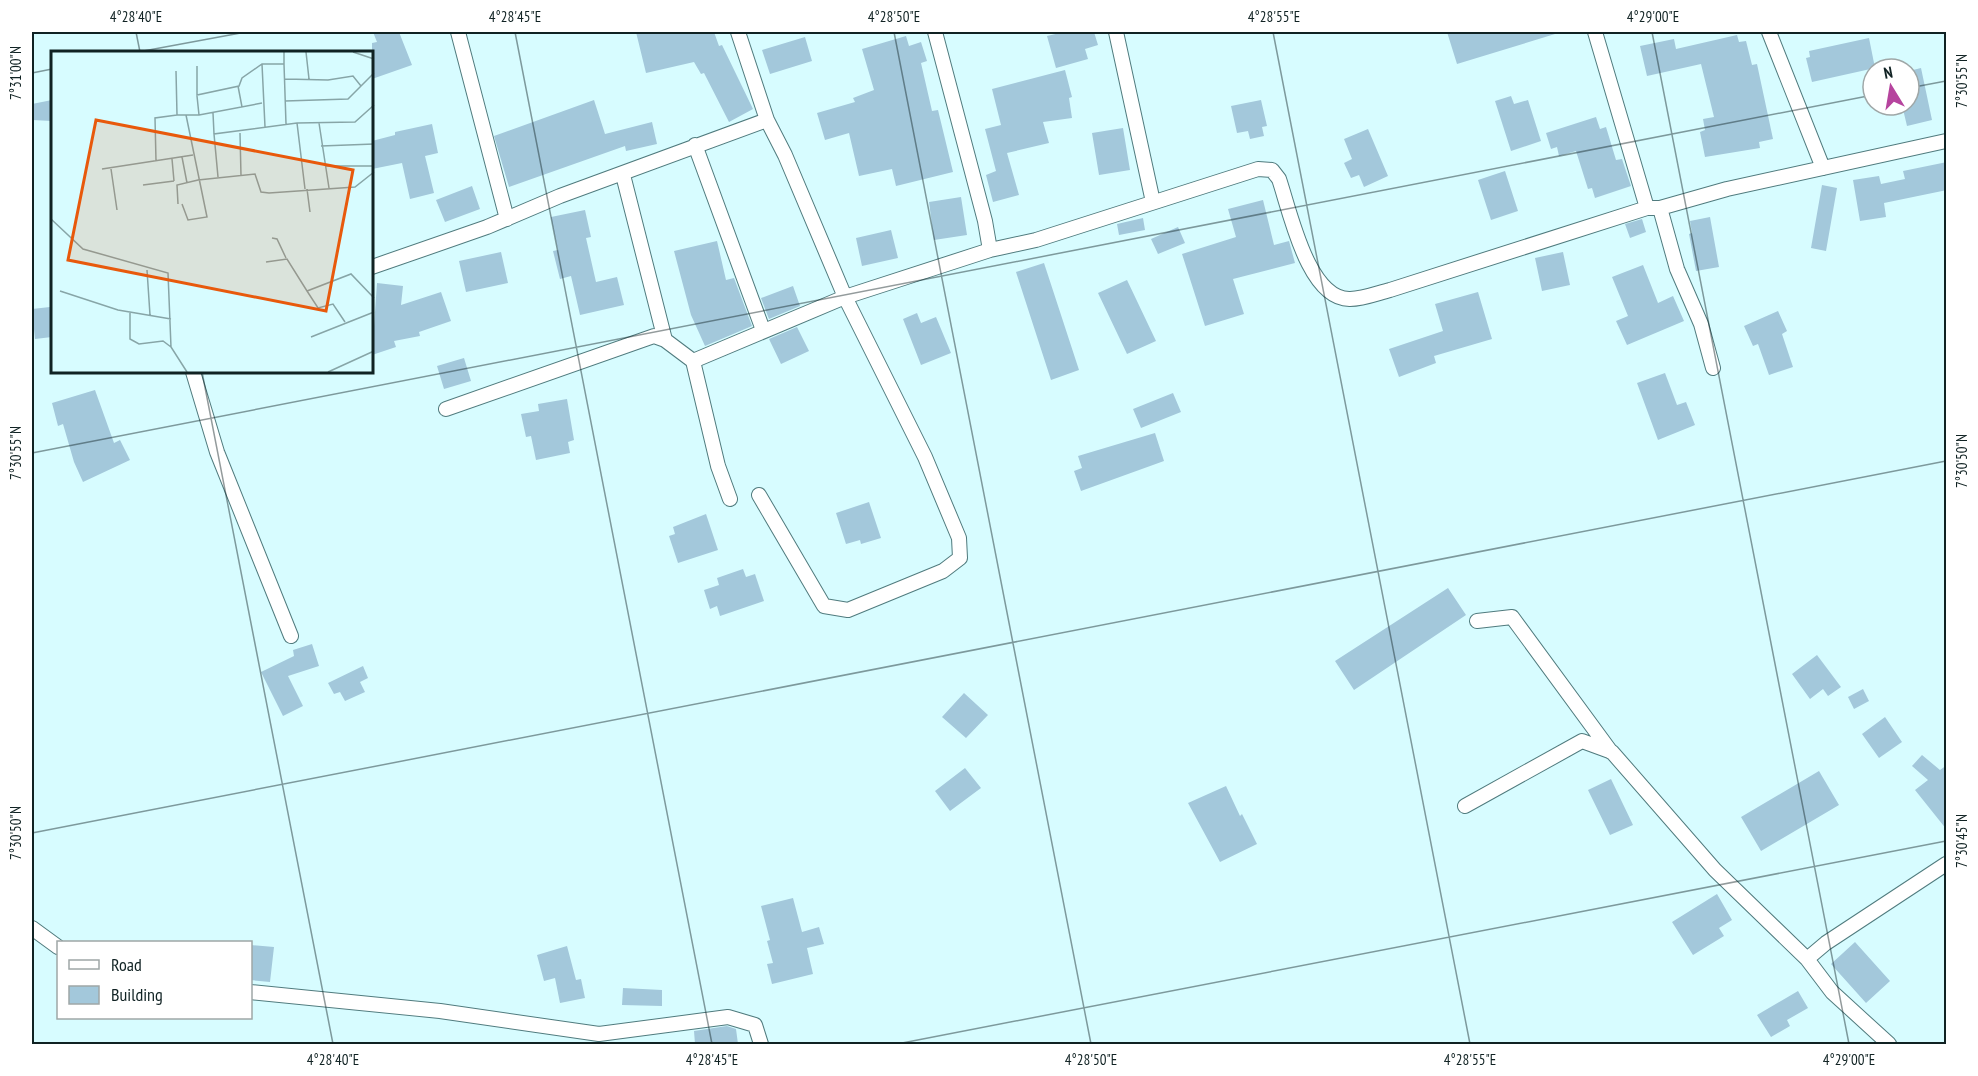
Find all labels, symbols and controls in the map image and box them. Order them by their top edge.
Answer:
text: 4°28'40"E [110,7,162,26]
text: 4°28'45"E [489,7,541,26]
text: 4°28'50"E [868,7,920,26]
text: 4°28'55"E [1248,7,1300,26]
text: 4°29'00"E [1627,7,1679,26]
text: 7°31'00"N [6,46,25,100]
inset map [51,51,374,374]
text: 7°30'55"N [1952,54,1971,108]
north arrow [1861,57,1921,117]
text: N [1882,62,1894,83]
text: 7°30'55"N [6,426,25,480]
text: 7°30'50"N [1952,434,1971,488]
text: 7°30'50"N [6,806,25,860]
text: 7°30'45"N [1952,814,1971,868]
legend [57,941,252,1019]
text: Road [111,953,142,976]
text: Building [111,983,163,1006]
text: 4°28'40"E [307,1050,359,1069]
text: 4°28'45"E [686,1050,738,1069]
text: 4°28'50"E [1065,1050,1117,1069]
text: 4°28'55"E [1444,1050,1496,1069]
text: 4°29'00"E [1823,1050,1875,1069]

